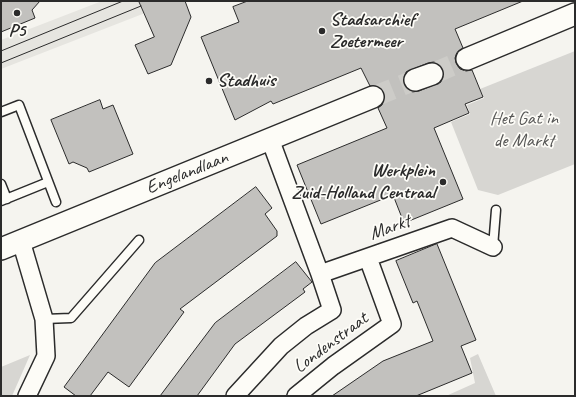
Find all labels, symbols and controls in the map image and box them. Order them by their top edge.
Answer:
marker: P5 [12,8,22,18]
place label: Stadsarchief Zoetermeer [330,9,415,53]
place label: P5 [8,20,26,42]
marker: Stadsarchief Zoetermeer [317,26,327,36]
place label: Stadhuis [217,70,275,92]
marker: Stadhuis [204,76,214,86]
park label: Het Gat in de Markt [490,108,558,152]
street label: Engelandlaan [143,146,231,200]
place label: Werkplein Zuid-Holland Centraal [291,160,435,204]
marker: Werkplein Zuid-Holland Centraal [438,177,448,187]
street label: Markt [366,210,414,246]
street label: Londenstraat [289,308,373,378]

